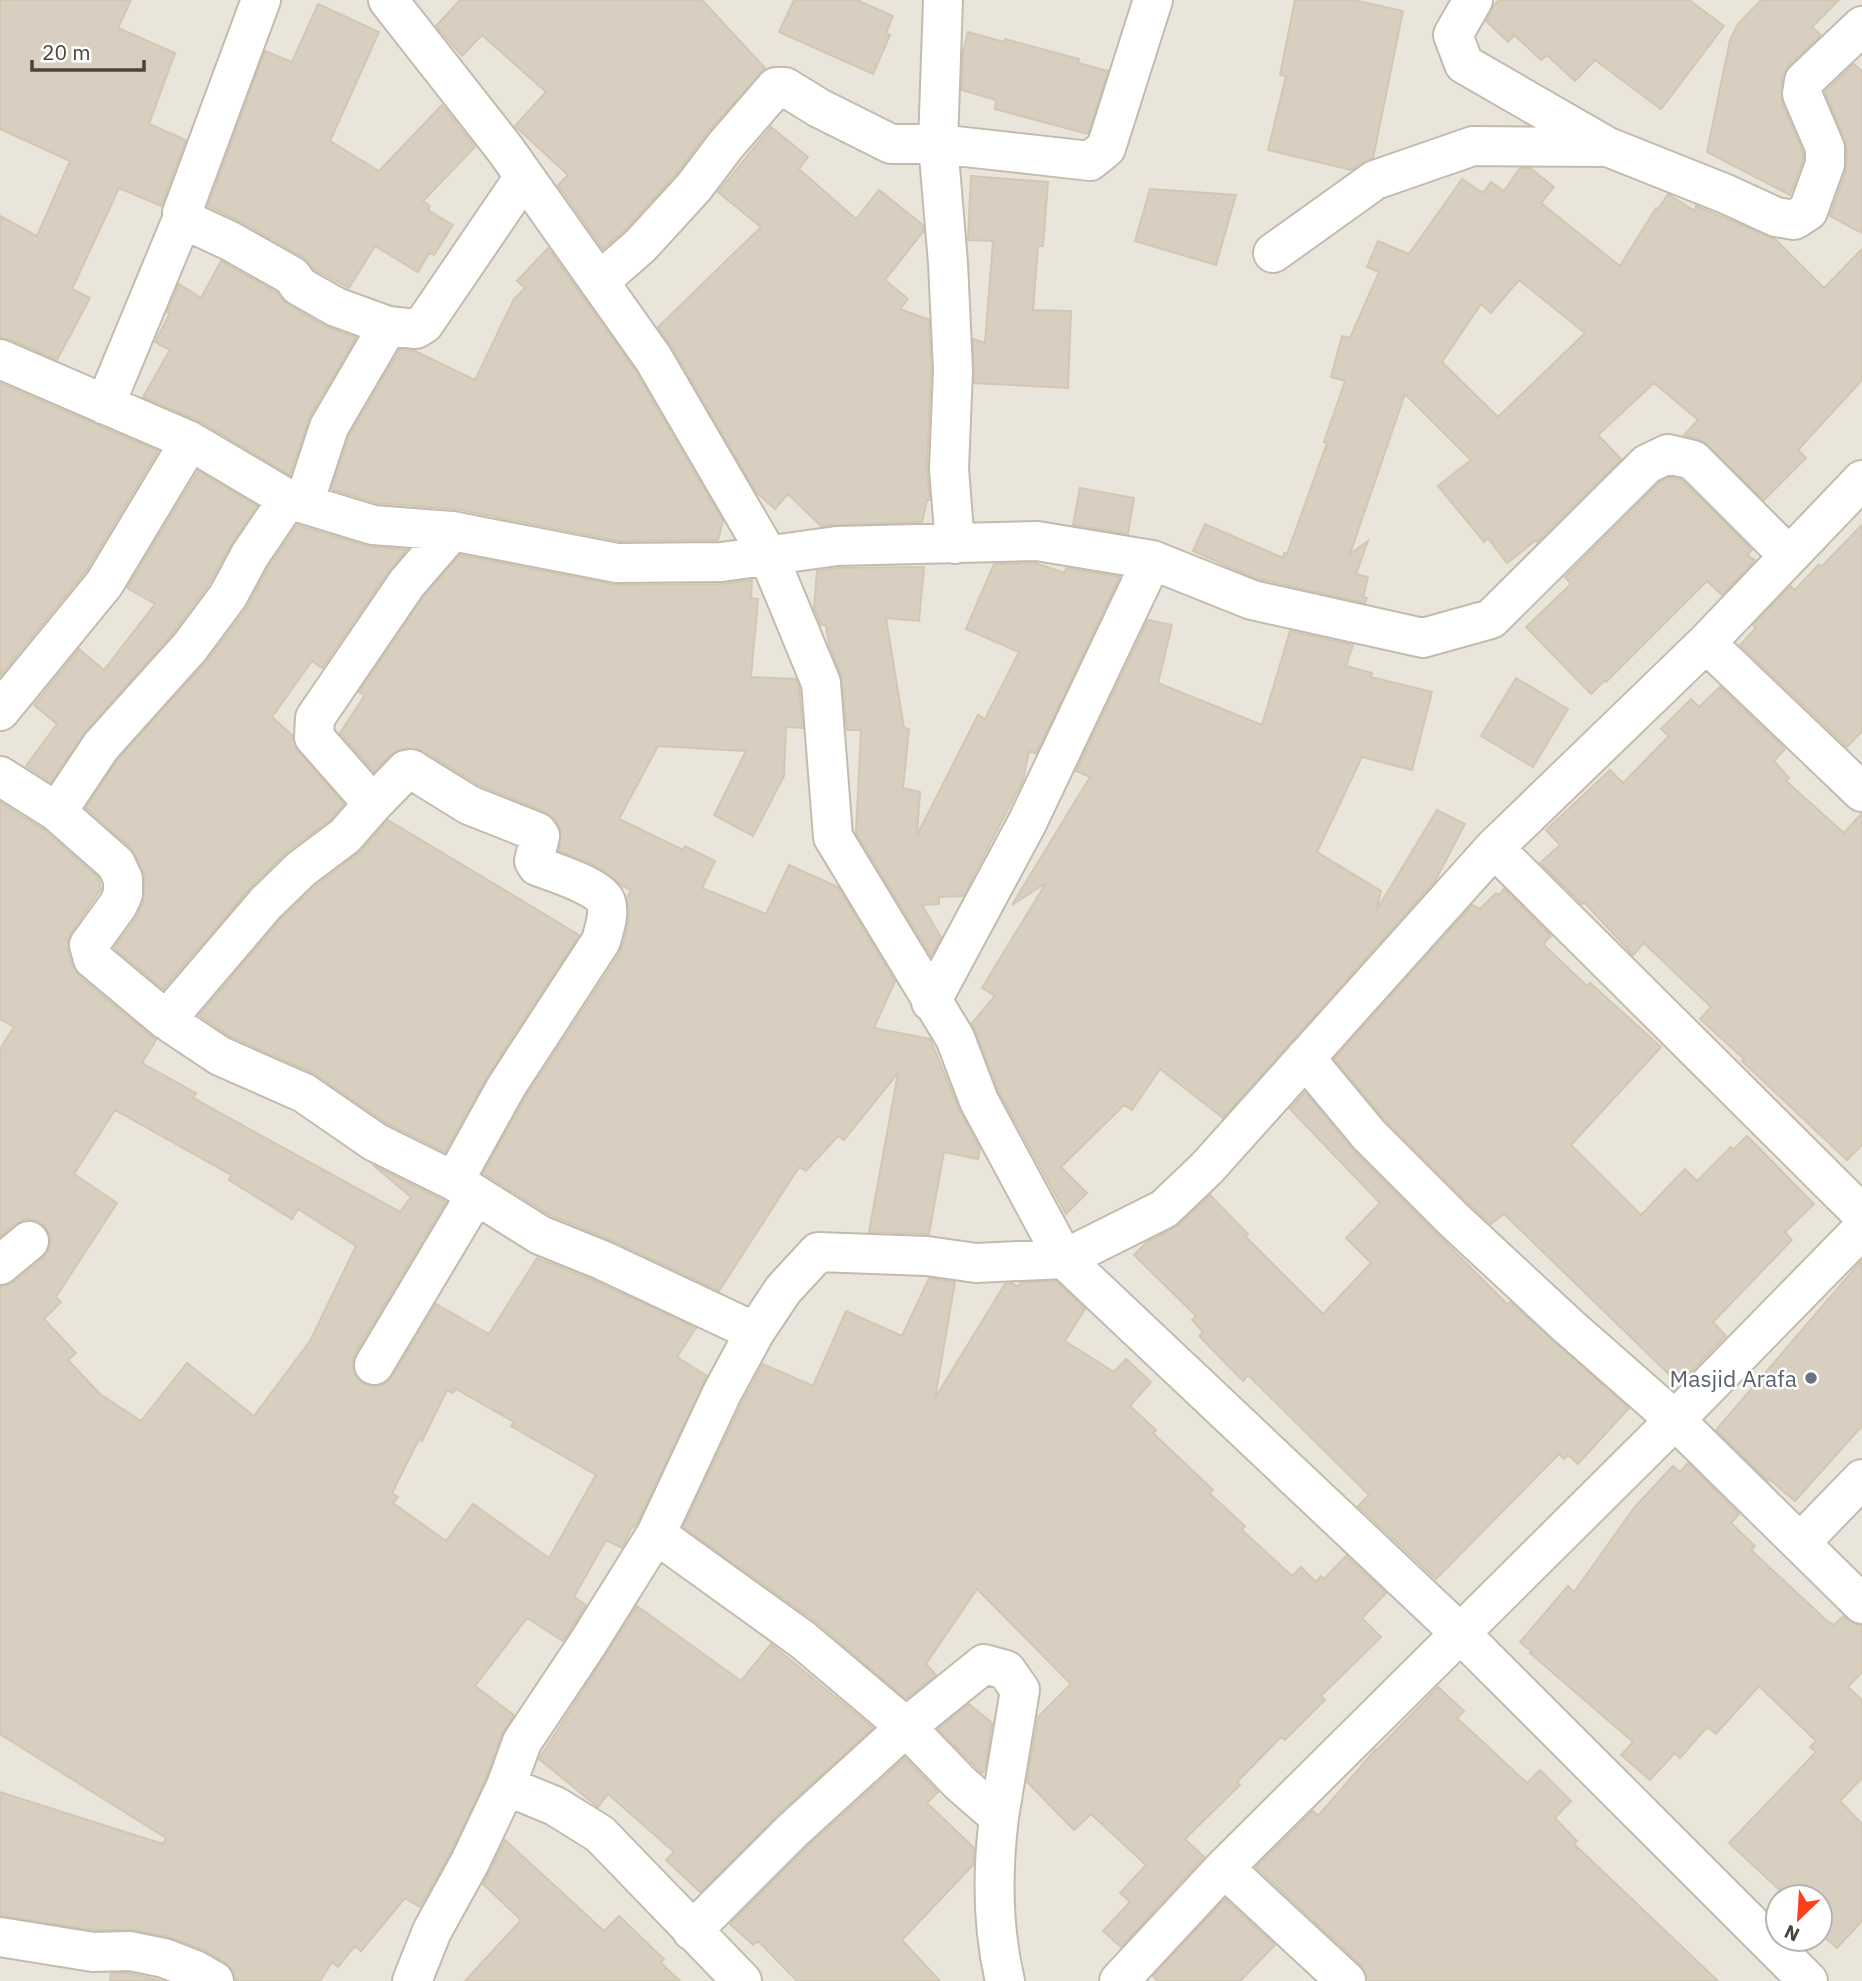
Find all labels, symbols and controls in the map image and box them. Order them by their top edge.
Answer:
scale bar [32,28,144,72]
text: 20 m [42,38,91,66]
place label: Masjid Arafa [1669,1363,1797,1393]
marker: Masjid Arafa [1803,1370,1819,1386]
north arrow [1764,1883,1834,1953]
text: N [1781,1920,1803,1947]

